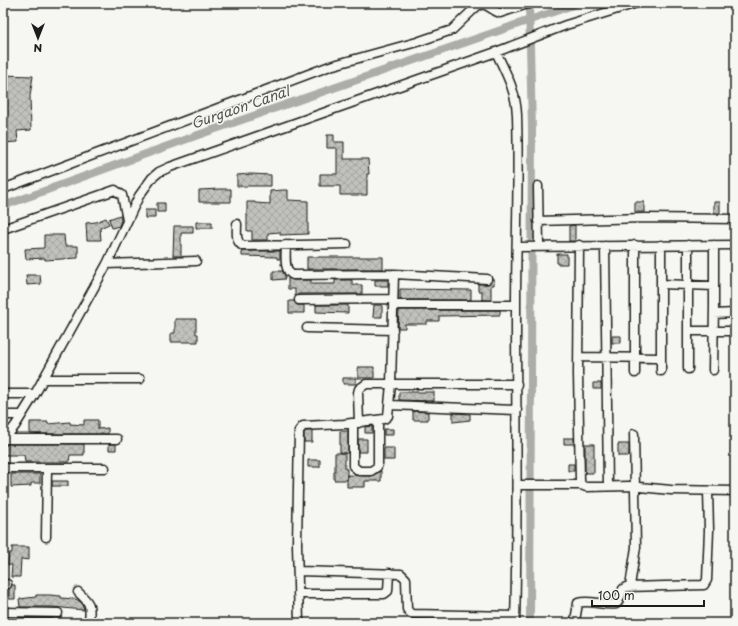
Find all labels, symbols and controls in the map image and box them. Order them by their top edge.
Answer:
north arrow [18,18,58,58]
text: N [33,40,42,57]
water label: Gurgaon Canal [188,80,294,134]
scale bar [592,582,704,608]
text: 100 m [598,586,635,604]

